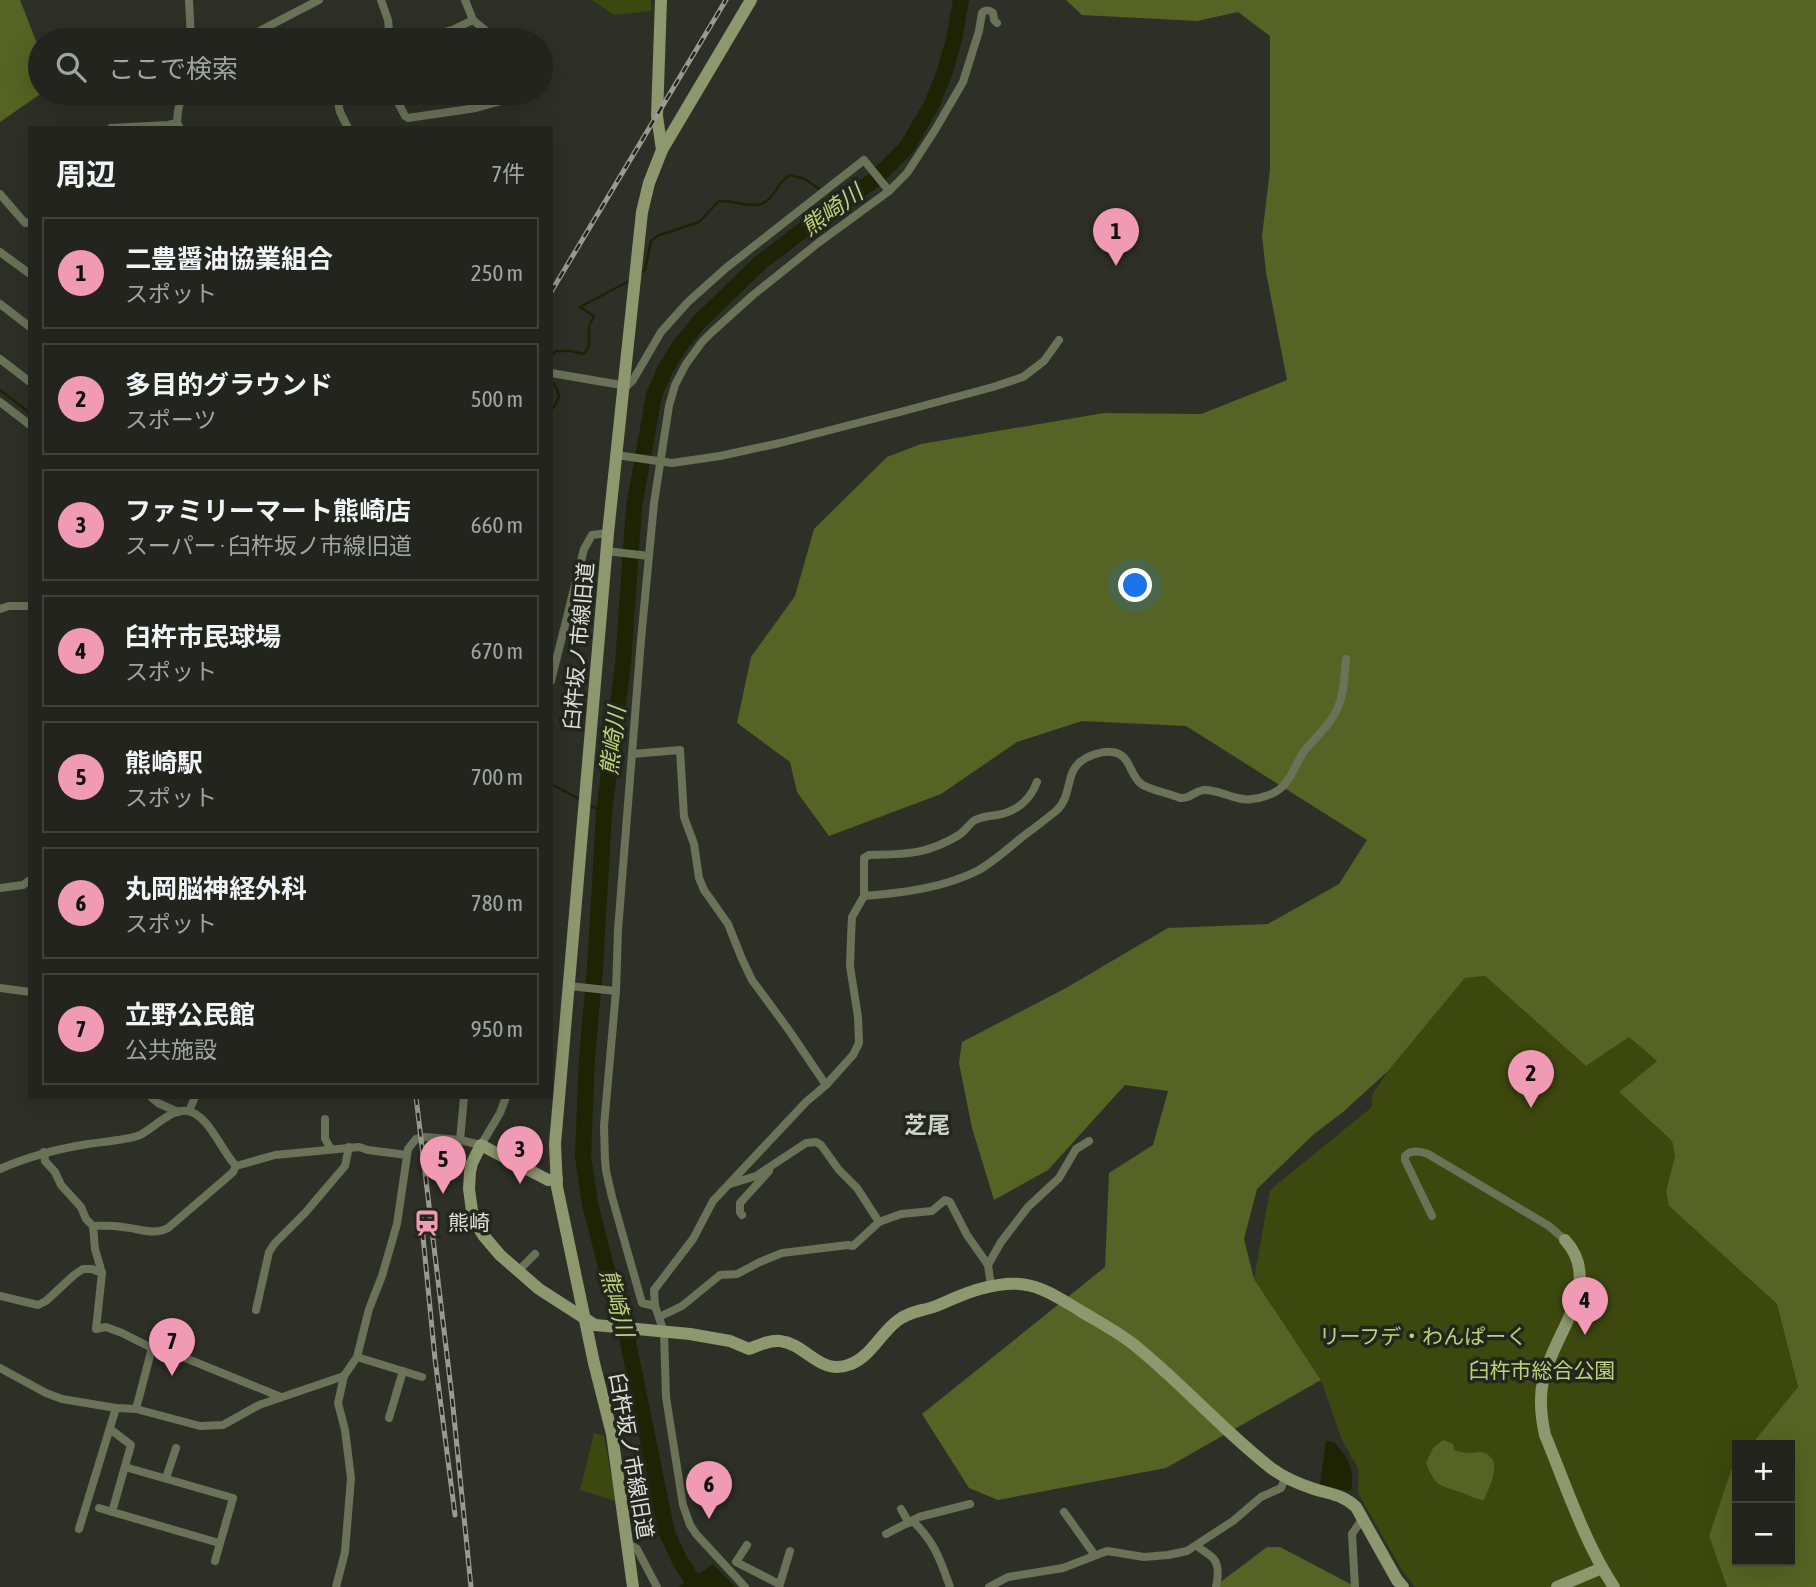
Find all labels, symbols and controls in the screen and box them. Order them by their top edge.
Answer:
search box [28,28,553,105]
icon: search [52,48,90,86]
text: ここで検索 [108,54,238,84]
text: 周辺 [56,157,116,191]
text: 7件 [491,161,525,187]
water label: 熊崎川 [796,177,870,241]
pin: 1 [1093,208,1139,266]
text: 二豊醤油協業組合 [125,244,333,274]
text: 1 [76,260,86,286]
text: 250 m [471,260,523,286]
text: スポット [125,281,217,307]
text: 多目的グラウンド [125,370,333,400]
text: 2 [76,386,86,412]
text: 500 m [471,386,523,412]
text: スポーツ [125,407,217,433]
text: ファミリーマート熊崎店 [125,496,411,526]
text: 3 [76,512,86,538]
text: 660 m [471,512,523,538]
text: スーパー · 臼杵坂ノ市線旧道 [125,533,412,559]
street label: 臼杵坂ノ市線旧道 [559,561,597,731]
your location [1118,568,1152,602]
text: 臼杵市民球場 [125,622,281,652]
text: 4 [76,638,86,664]
text: 670 m [471,638,523,664]
text: スポット [125,659,217,685]
water label: 熊崎川 [596,702,630,777]
text: 熊崎駅 [125,748,203,778]
text: 5 [76,764,86,790]
text: 700 m [471,764,523,790]
text: スポット [125,785,217,811]
text: 丸岡脳神経外科 [125,874,307,904]
text: 6 [76,890,86,916]
text: 780 m [471,890,523,916]
text: スポット [125,911,217,937]
text: 立野公民館 [125,1000,255,1030]
text: 7 [76,1016,86,1042]
text: 950 m [471,1016,523,1042]
text: 公共施設 [125,1037,217,1063]
pin: 2 [1508,1050,1554,1108]
district label: 芝尾 [904,1112,950,1138]
pin: 3 [497,1126,543,1184]
pin: 5 [420,1136,466,1194]
station icon: 熊崎 [412,1208,442,1238]
place label: 熊崎 [448,1210,490,1234]
water label: 熊崎川 [596,1266,639,1343]
pin: 4 [1562,1277,1608,1335]
pin: 7 [149,1318,195,1376]
park label: リーフデ・わんぱーく [1319,1324,1527,1348]
park label: 臼杵市総合公園 [1469,1358,1616,1382]
street label: 臼杵坂ノ市線旧道 [606,1371,658,1541]
map controls [1732,1440,1795,1566]
button: + [1732,1440,1795,1503]
pin: 6 [686,1461,732,1519]
button: − [1732,1503,1795,1566]

